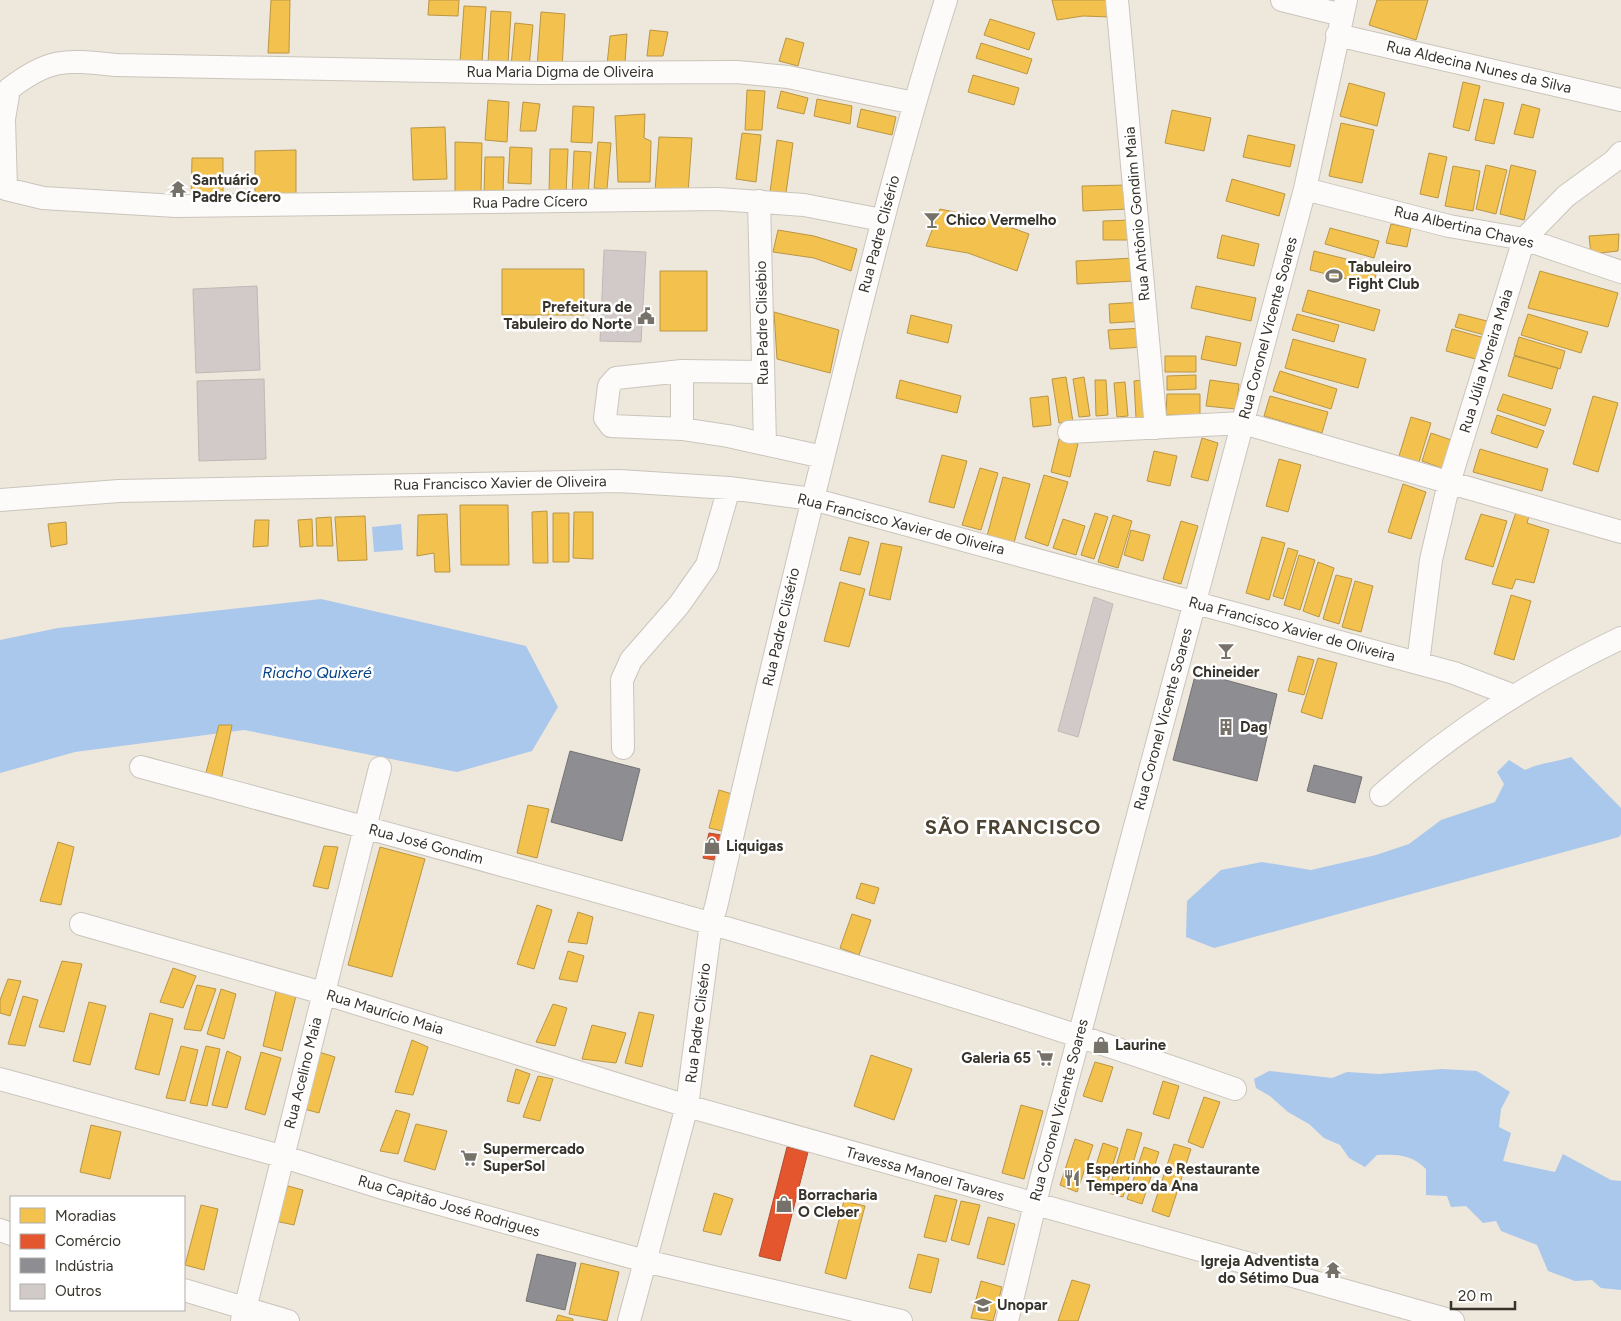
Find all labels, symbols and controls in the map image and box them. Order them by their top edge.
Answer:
street label: Rua Aldecina Nunes da Silva [1385,37,1573,97]
street label: Rua Maria Digma de Oliveira [466,63,654,81]
street label: Rua Antônio Gondim Maia [1120,126,1154,302]
place label: Santuário Padre Cícero [192,171,281,206]
street label: Rua Padre Clisério [855,173,903,295]
temple icon: Santuário Padre Cícero [168,179,188,199]
street label: Rua Padre Cícero [472,192,588,212]
street label: Rua Albertina Chaves [1392,202,1536,252]
bar icon: Chico Vermelho [922,210,942,230]
place label: Chico Vermelho [946,211,1057,229]
street label: Rua Coronel Vicente Soares [1235,235,1301,421]
place label: Tabuleiro Fight Club [1348,258,1419,293]
street label: Rua Padre Clisébio [752,260,772,386]
sports icon: Tabuleiro Fight Club [1324,266,1344,286]
street label: Rua Júlia Moreira Maia [1456,287,1516,435]
place label: Prefeitura de Tabuleiro do Norte [503,298,633,333]
public building icon: Prefeitura de Tabuleiro do Norte [636,306,656,326]
street label: Rua Francisco Xavier de Oliveira [393,472,607,494]
street label: Rua Francisco Xavier de Oliveira [795,489,1007,559]
street label: Rua Padre Clisério [759,566,803,688]
street label: Rua Francisco Xavier de Oliveira [1187,593,1397,665]
street label: Rua Coronel Vicente Soares [1130,626,1196,812]
bar icon: Chineider [1216,641,1236,661]
water label: Riacho Quixeré [262,663,372,682]
place label: Chineider [1192,663,1260,681]
building icon: Dag [1216,717,1236,737]
place label: Dag [1240,718,1268,736]
district label: SÃO FRANCISCO [925,815,1101,839]
street label: Rua José Gondim [367,820,485,868]
shop icon: Liquigas [702,836,722,856]
place label: Liquigas [726,837,783,855]
street label: Rua Padre Clisério [682,962,714,1084]
street label: Rua Maurício Maia [324,986,446,1038]
street label: Rua Acelino Maia [280,1015,326,1131]
street label: Rua Coronel Vicente Soares [1026,1017,1092,1203]
shop icon: Laurine [1091,1035,1111,1055]
place label: Laurine [1115,1036,1167,1054]
supermarket icon: Galeria 65 [1035,1048,1055,1068]
place label: Galeria 65 [961,1049,1031,1067]
place label: Supermercado SuperSol [483,1140,585,1175]
street label: Travessa Manoel Tavares [844,1143,1006,1205]
supermarket icon: Supermercado SuperSol [459,1148,479,1168]
place label: Espertinho e Restaurante Tempero da Ana [1086,1160,1261,1195]
restaurant icon: Espertinho e Restaurante Tempero da Ana [1062,1168,1082,1188]
street label: Rua Capitão José Rodrigues [356,1171,542,1241]
place label: Borracharia O Cleber [798,1186,878,1221]
shop icon: Borracharia O Cleber [774,1194,794,1214]
legend [10,1196,185,1311]
text: Moradias [55,1207,116,1225]
text: Comércio [55,1232,121,1250]
place label: Igreja Adventista do Sétimo Dua [1200,1252,1319,1287]
text: Indústria [55,1257,113,1275]
temple icon: Igreja Adventista do Sétimo Dua [1323,1260,1343,1280]
scale bar [1451,1278,1515,1310]
text: Outros [55,1282,101,1300]
text: 20 m [1458,1287,1492,1305]
school or university icon: Unopar [973,1295,993,1315]
place label: Unopar [997,1296,1048,1314]

